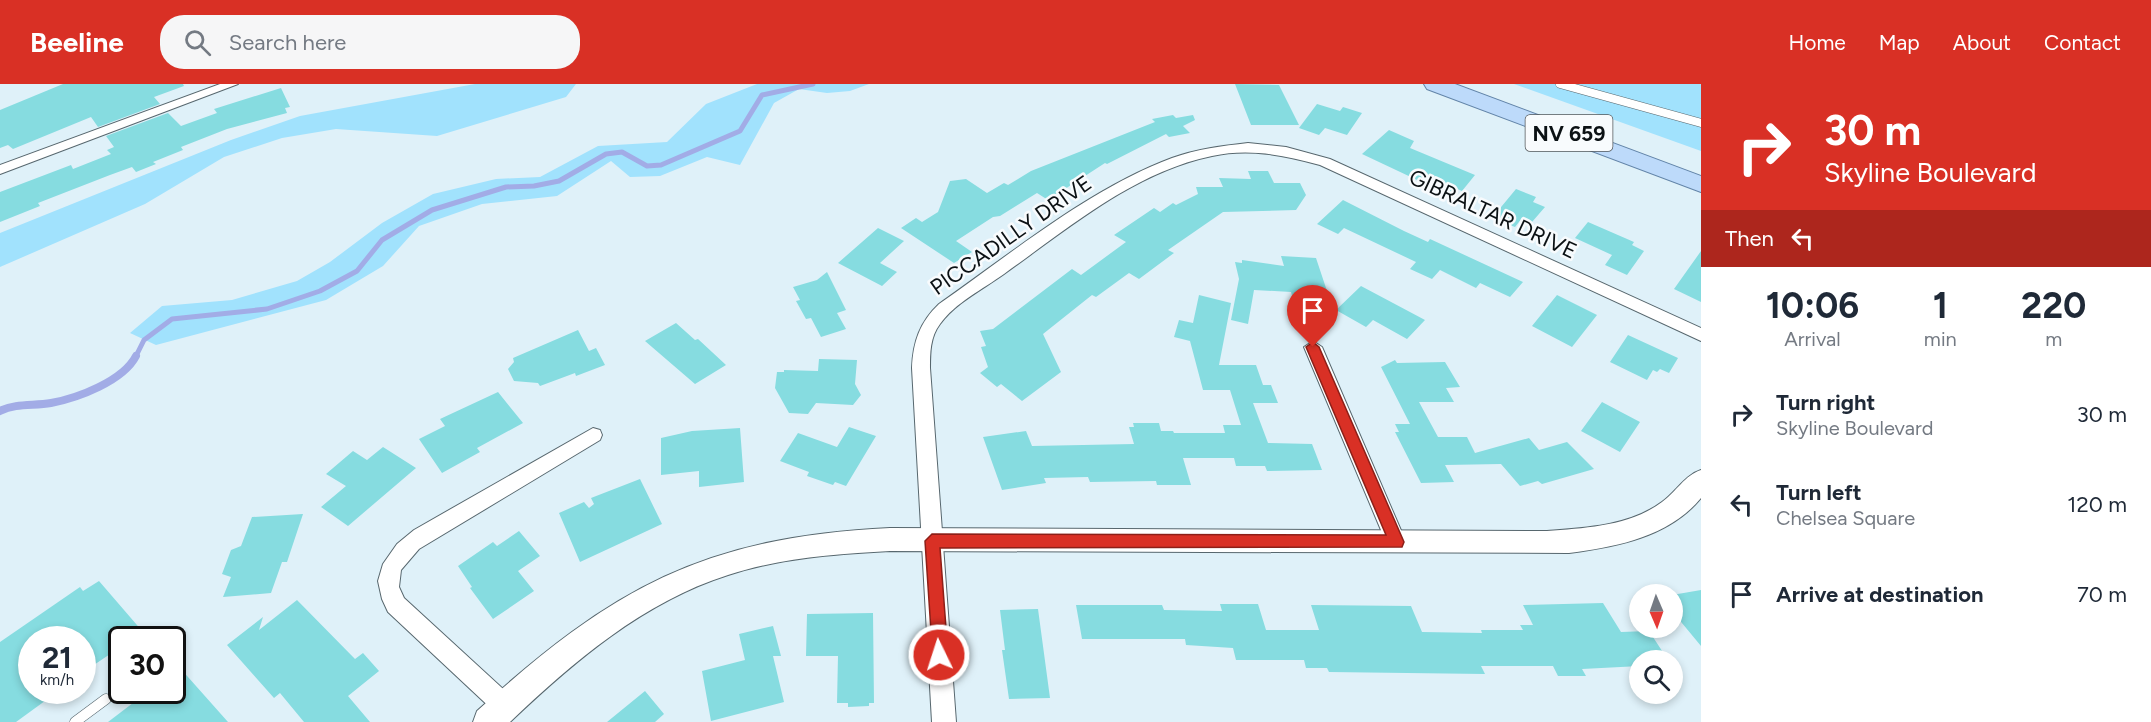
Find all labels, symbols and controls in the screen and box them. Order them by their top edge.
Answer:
search box [160,15,580,69]
text: Beeline [30,25,124,59]
icon: search [181,26,214,59]
text: Search here [229,29,346,56]
text: Home [1789,30,1846,55]
text: Map [1879,30,1920,55]
text: About [1953,30,2011,55]
text: Contact [2044,30,2121,55]
text: 30 m [1824,105,1921,156]
icon: right [1725,108,1803,186]
road number: NV 659 [1526,115,1612,151]
text: Skyline Boulevard [1824,156,2037,189]
street label: GIBRALTAR DRIVE [1405,163,1581,265]
street label: PICCADILLY DRIVE [925,169,1097,301]
icon: left [1786,222,1819,255]
text: Then [1725,225,1774,252]
text: 10:06 [1766,284,1859,327]
text: 1 [1933,284,1948,327]
text: 220 [2021,284,2086,327]
pin [1287,285,1338,347]
icon: arrive [1296,294,1329,327]
text: Arrival [1784,327,1841,351]
text: min [1924,327,1957,351]
text: m [2045,327,2062,351]
text: Turn right [1776,389,1875,416]
icon: right [1725,398,1758,431]
text: 30 m [2077,401,2127,428]
text: Skyline Boulevard [1776,416,1933,440]
text: Turn left [1776,479,1862,506]
icon: left [1725,488,1758,521]
text: 120 m [2067,491,2127,518]
text: Chelsea Square [1776,506,1915,530]
icon: arrive [1725,578,1758,611]
text: Arrive at destination [1776,581,1984,608]
text: 70 m [2077,581,2127,608]
north arrow [1629,584,1683,638]
map controls [1629,584,1683,704]
position arrow [907,623,971,687]
speed limit sign: 30 [108,626,186,704]
text: 21 [42,639,72,676]
button: search [1629,650,1683,704]
text: km/h [40,671,74,689]

